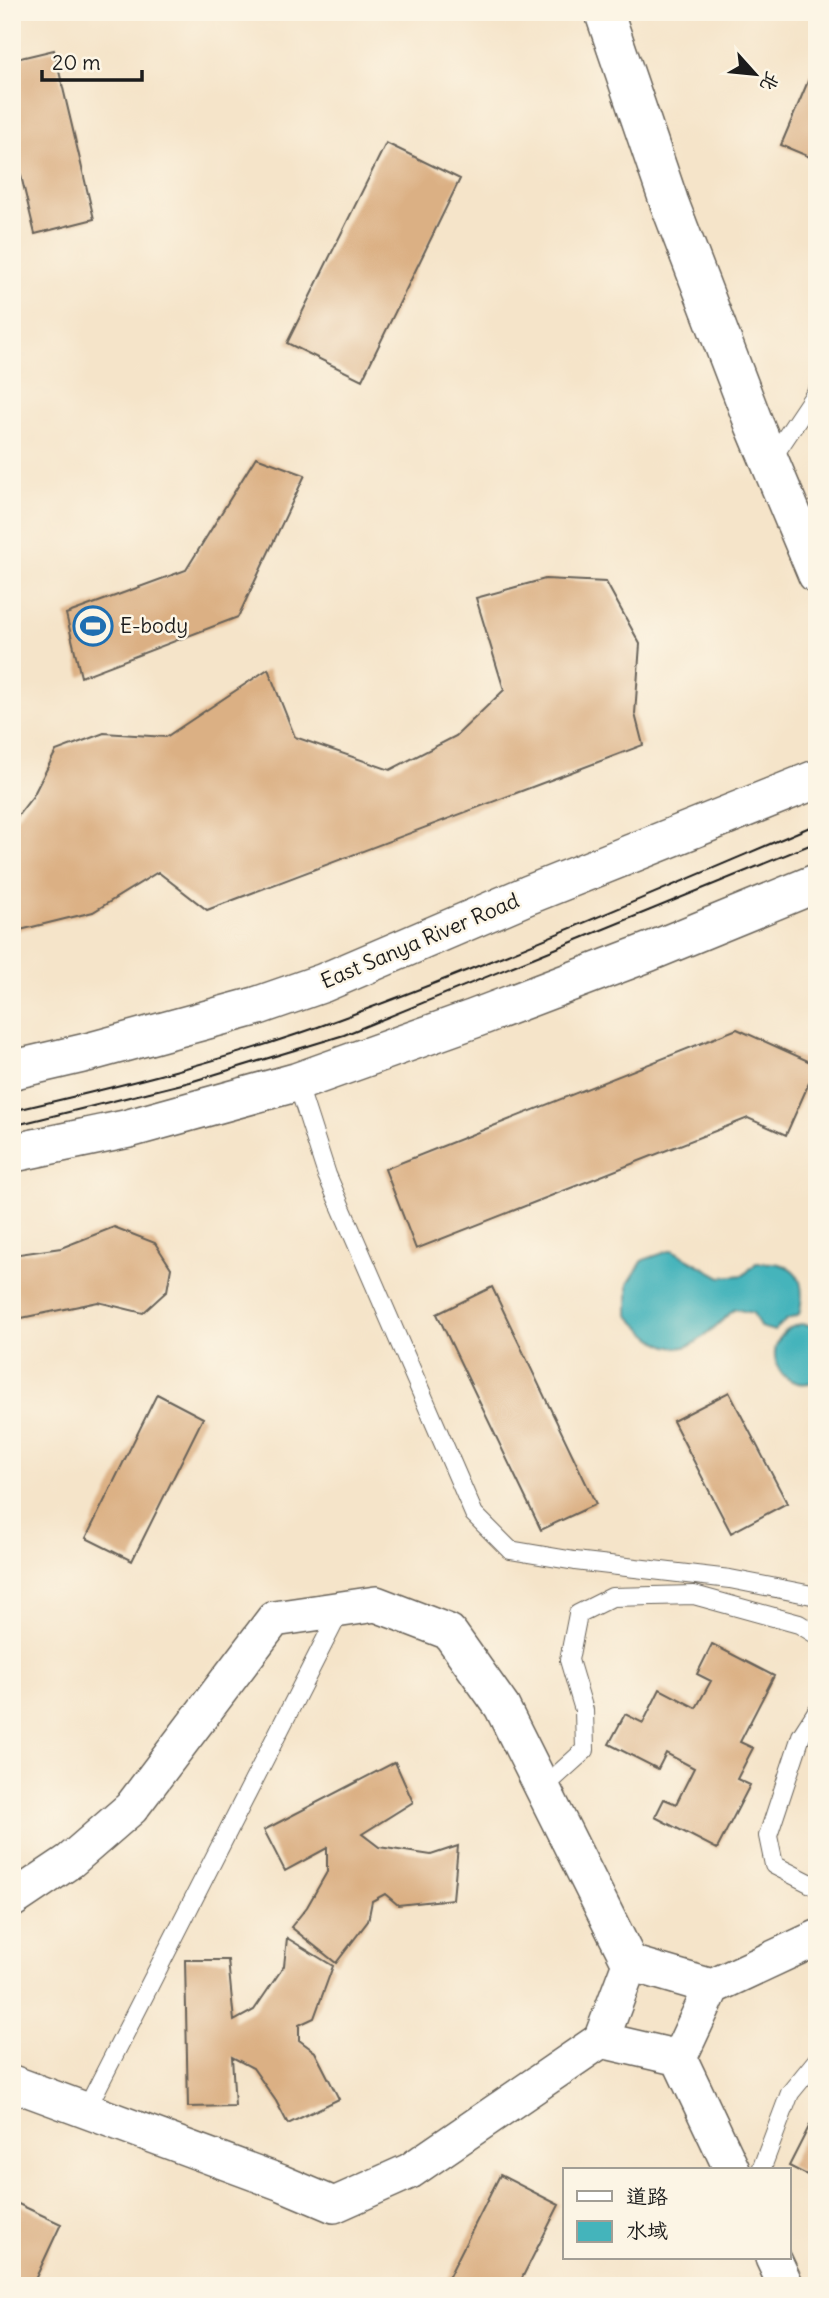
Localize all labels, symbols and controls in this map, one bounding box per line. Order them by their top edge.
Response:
scale bar [42,38,142,82]
north arrow [720,38,790,108]
text: 20 m [52,49,101,76]
text: 北 [755,68,785,96]
sports icon: E-body [72,605,114,647]
place label: E-body [120,612,188,639]
street label: East Sanya River Road [317,887,523,995]
legend [563,2168,790,2260]
text: 道路 [626,2183,668,2210]
text: 水域 [626,2217,668,2244]

